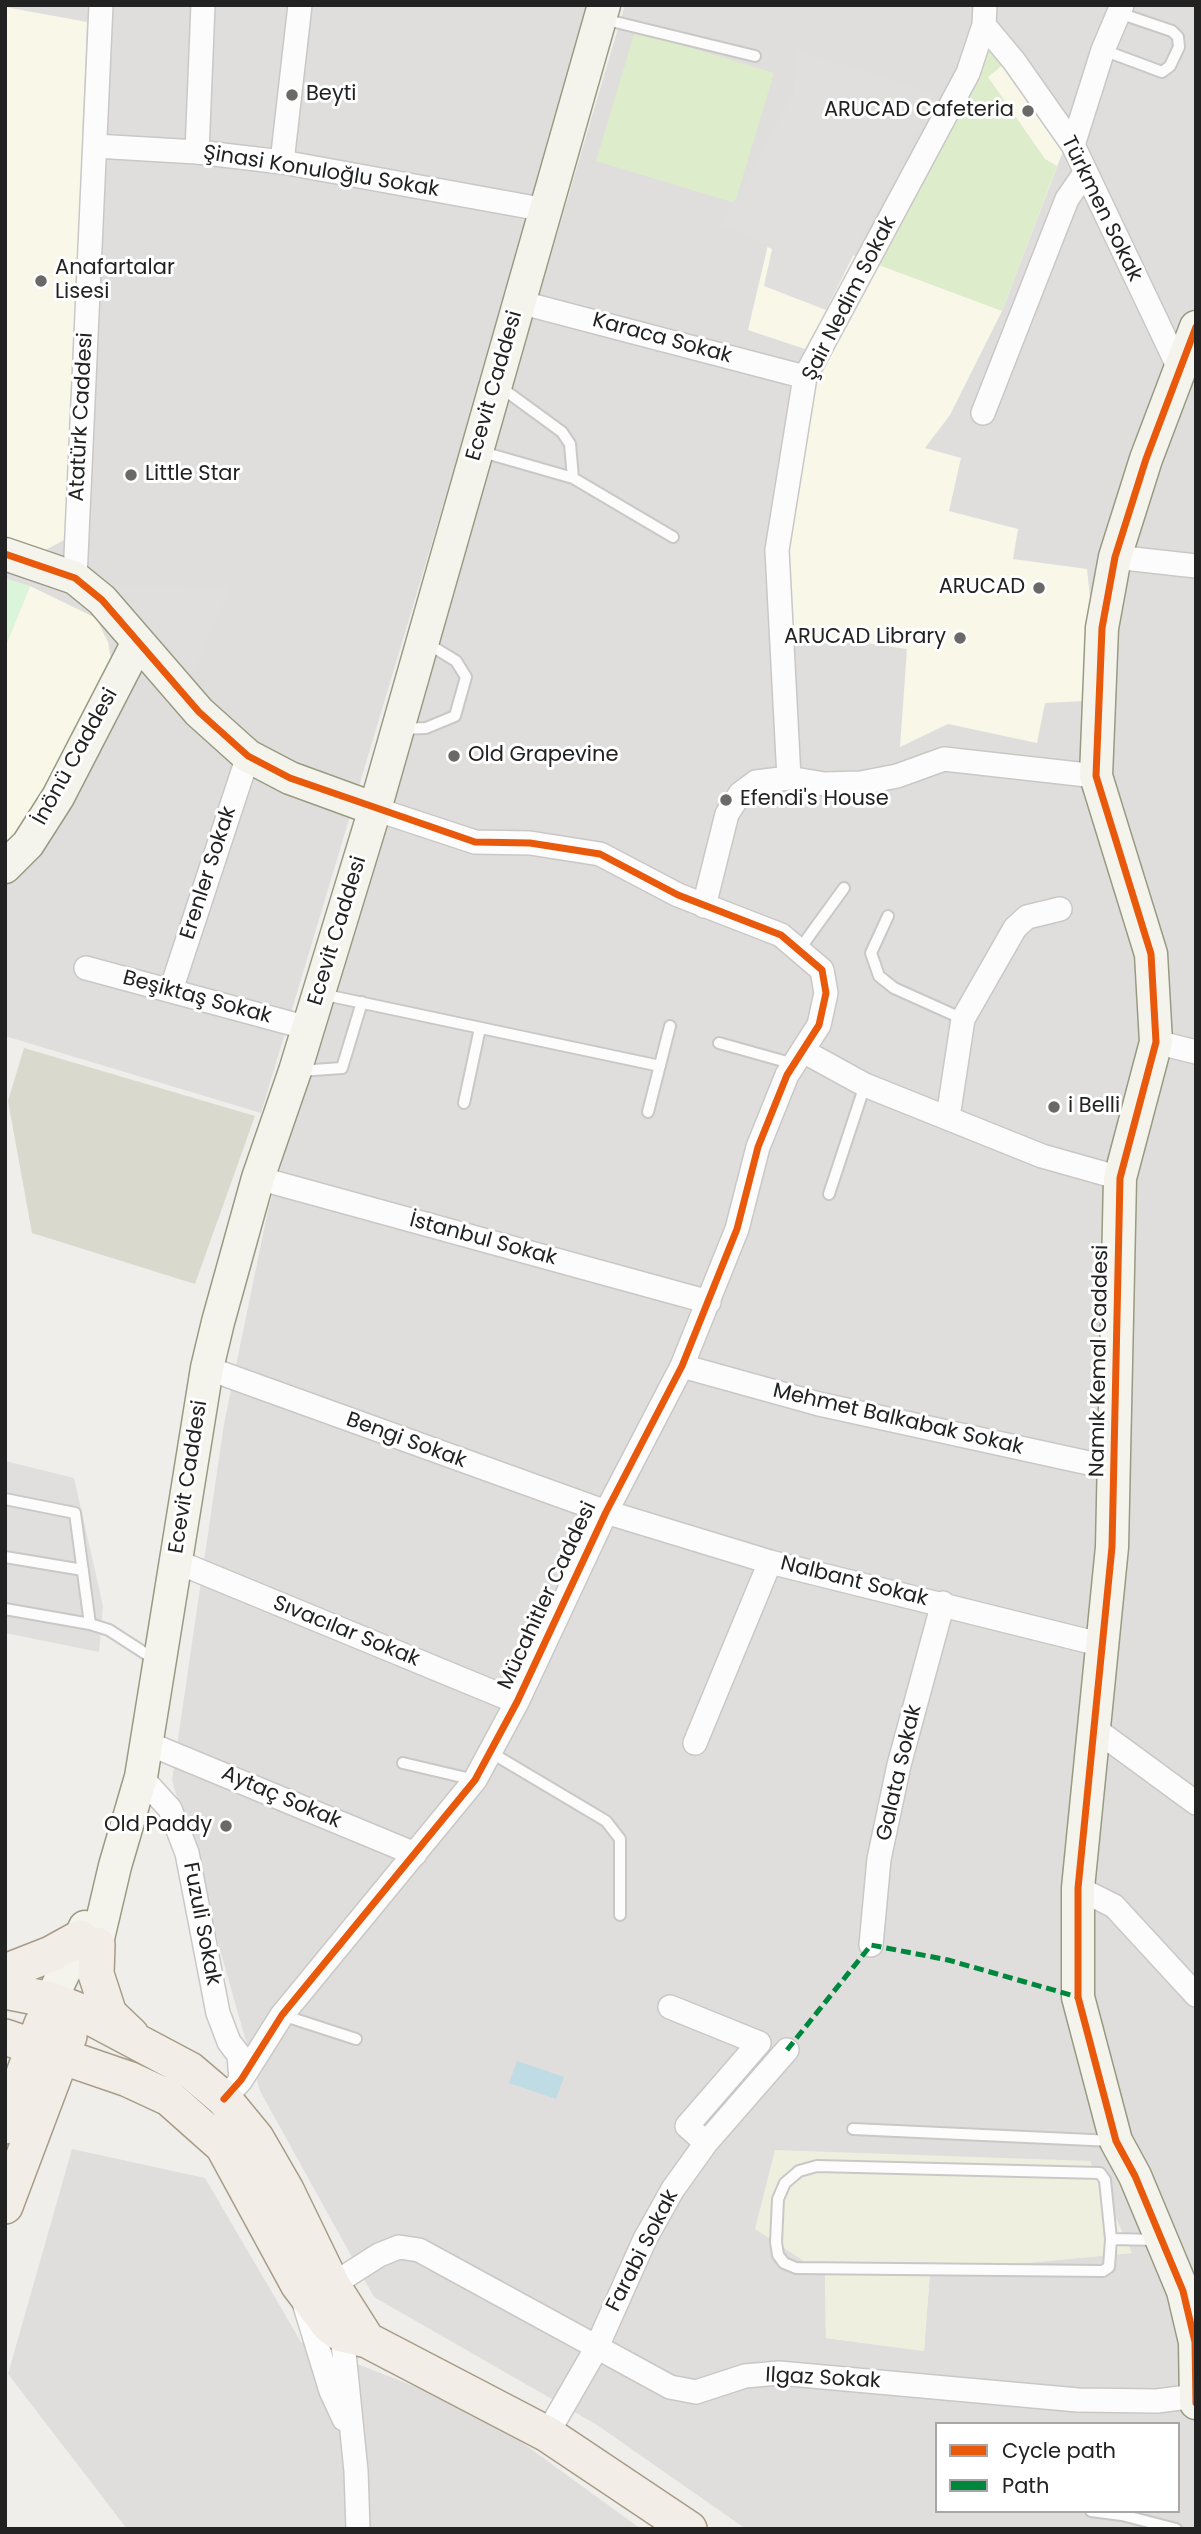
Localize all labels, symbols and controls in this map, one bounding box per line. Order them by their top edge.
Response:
place label: Beyti [306,82,357,108]
marker: Beyti [284,87,300,103]
place label: ARUCAD Cafeteria [824,98,1014,124]
marker: ARUCAD Cafeteria [1020,103,1036,119]
street label: Türkmen Sokak [1055,132,1147,286]
street label: Şinasi Konuloğlu Sokak [201,141,441,203]
street label: Şair Nedim Sokak [798,213,902,385]
place label: Anafartalar Lisesi [55,256,175,306]
marker: Anafartalar Lisesi [33,273,49,289]
street label: Ecevit Caddesi [462,308,528,464]
street label: Karaca Sokak [590,308,734,370]
street label: Atatürk Caddesi [65,332,99,502]
place label: Little Star [145,462,240,488]
marker: Little Star [123,467,139,483]
place label: ARUCAD [939,575,1025,601]
marker: ARUCAD [1031,580,1047,596]
place label: ARUCAD Library [784,625,946,651]
marker: ARUCAD Library [952,630,968,646]
street label: İnönü Caddesi [28,684,124,830]
place label: Old Grapevine [468,743,618,769]
marker: Old Grapevine [446,748,462,764]
place label: Efendi's House [740,787,889,813]
marker: Efendi's House [718,792,734,808]
street label: Erenler Sokak [176,803,242,943]
street label: Ecevit Caddesi [303,853,373,1009]
street label: Beşiktaş Sokak [120,966,274,1030]
place label: i Belli [1068,1094,1120,1120]
marker: i Belli [1046,1099,1062,1115]
street label: İstanbul Sokak [407,1208,559,1272]
street label: Namık Kemal Caddesi [1085,1245,1115,1477]
street label: Mehmet Balkabak Sokak [770,1379,1026,1461]
street label: Ecevit Caddesi [164,1399,214,1555]
street label: Bengi Sokak [343,1408,469,1474]
street label: Mücahitler Caddesi [493,1498,603,1694]
street label: Nalbant Sokak [778,1552,930,1612]
street label: Sıvacılar Sokak [269,1591,423,1673]
street label: Galata Sokak [872,1702,928,1844]
street label: Aytaç Sokak [217,1761,345,1835]
place label: Old Paddy [104,1813,212,1839]
marker: Old Paddy [218,1818,234,1834]
street label: Fuzuli Sokak [177,1860,225,1988]
street label: Farabi Sokak [601,2186,685,2316]
street label: Ilgaz Sokak [765,2363,881,2395]
legend [935,2422,1180,2513]
text: Cycle path [1002,2436,1116,2465]
text: Path [1002,2471,1049,2500]

